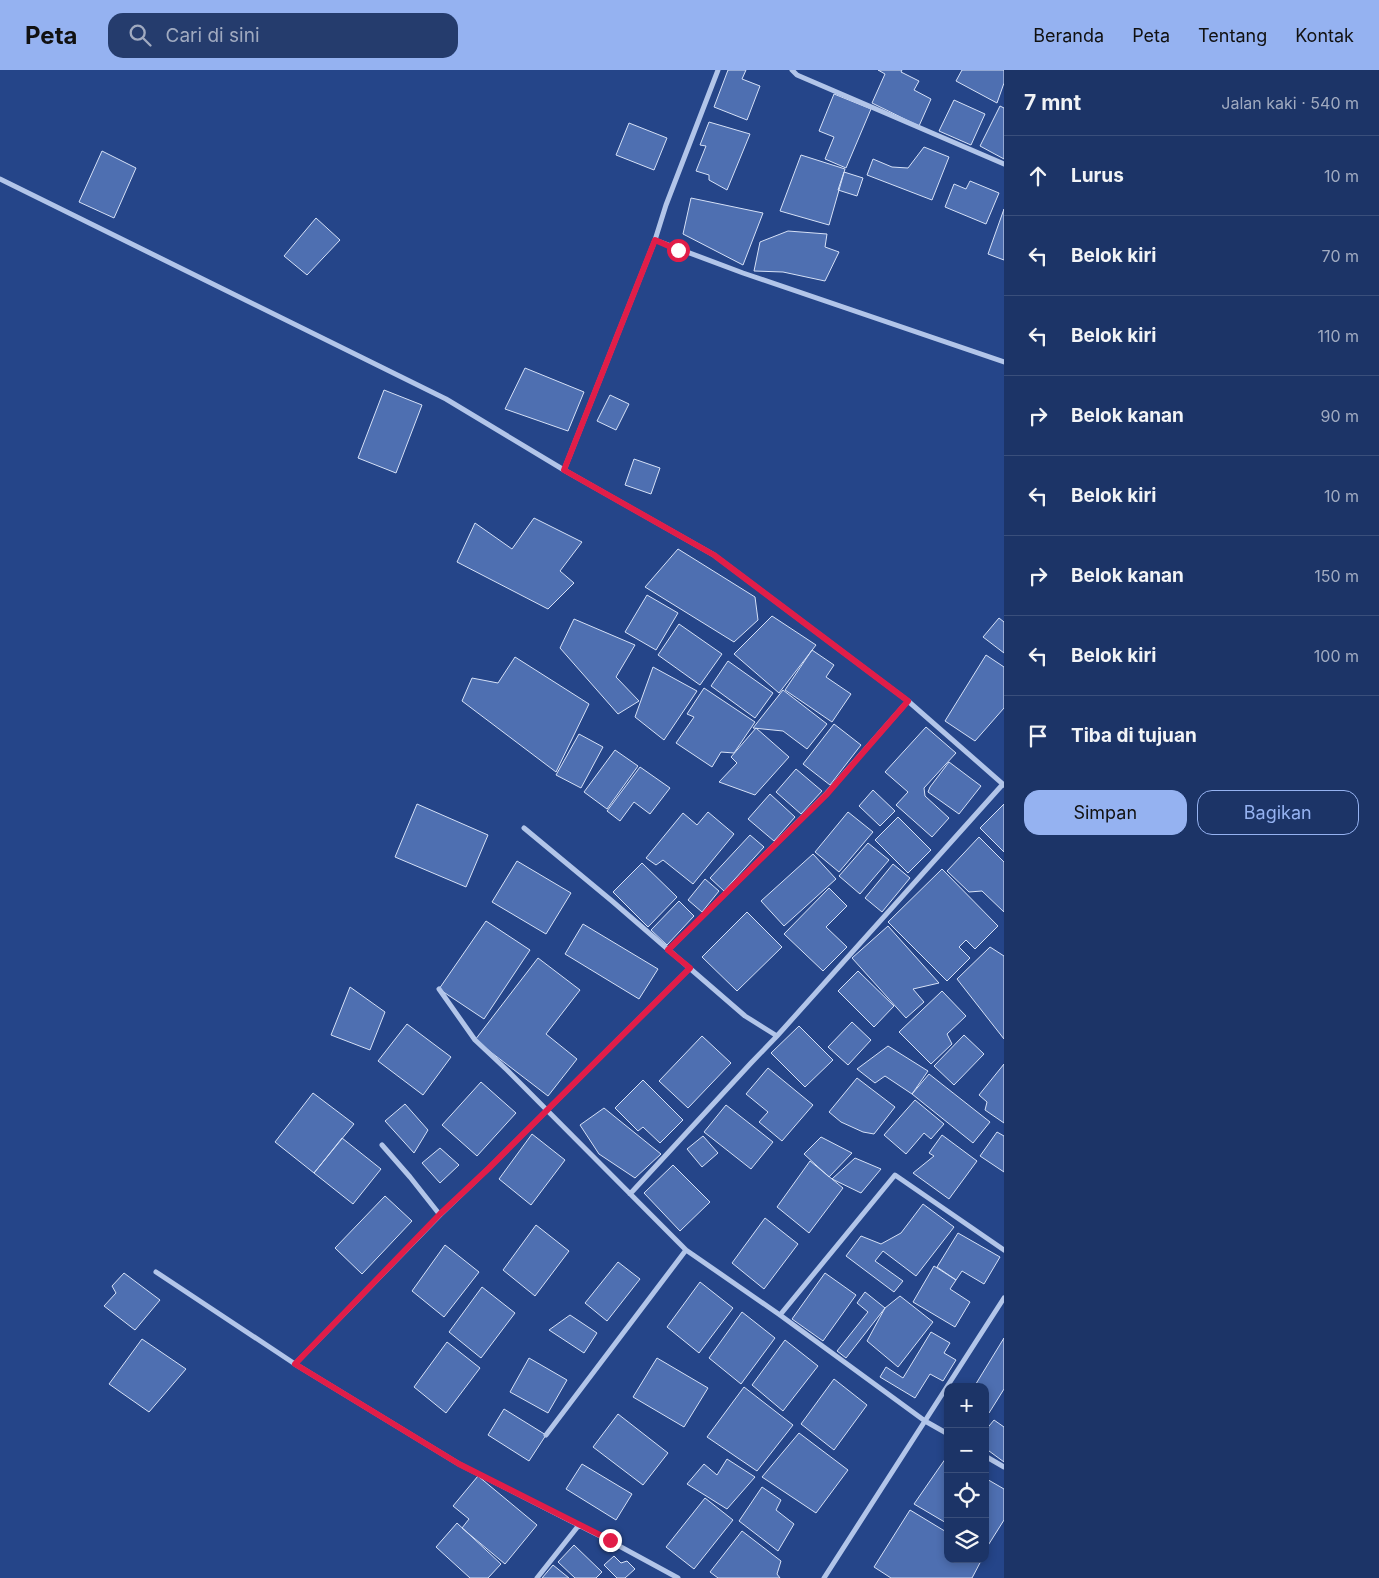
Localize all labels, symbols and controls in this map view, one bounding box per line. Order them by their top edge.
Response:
search box [108,13,458,58]
text: Peta [25,21,78,50]
icon: search [126,21,154,49]
text: Cari di sini [166,24,259,47]
text: Beranda [1033,25,1104,46]
text: Peta [1132,25,1170,46]
text: Tentang [1198,25,1267,46]
text: Kontak [1295,25,1354,46]
text: 7 mnt [1024,90,1081,115]
text: Jalan kaki · 540 m [1221,93,1359,113]
icon: ahead [1024,162,1052,190]
text: Lurus [1071,164,1124,187]
text: 10 m [1324,166,1359,186]
route start [667,239,690,262]
icon: left [1024,242,1052,270]
text: Belok kiri [1071,244,1156,267]
text: 70 m [1322,246,1359,266]
icon: left [1024,322,1052,350]
text: Belok kiri [1071,324,1156,347]
text: 110 m [1317,326,1359,346]
icon: right [1024,402,1052,430]
text: Belok kanan [1071,404,1184,427]
text: 90 m [1320,406,1359,426]
icon: left [1024,482,1052,510]
text: Belok kiri [1071,484,1156,507]
text: 10 m [1324,486,1359,506]
icon: right [1024,562,1052,590]
text: Belok kanan [1071,564,1184,587]
text: 150 m [1314,566,1359,586]
icon: left [1024,642,1052,670]
text: Belok kiri [1071,644,1156,667]
text: 100 m [1314,646,1359,666]
icon: arrive [1024,722,1052,750]
text: Tiba di tujuan [1071,724,1197,747]
button: Simpan [1024,790,1187,835]
button: Bagikan [1197,790,1359,835]
map controls [944,1383,989,1563]
button: + [944,1383,989,1428]
button: − [944,1428,989,1473]
button: locate [944,1473,989,1518]
button: layers [944,1518,989,1563]
route end [599,1529,622,1552]

